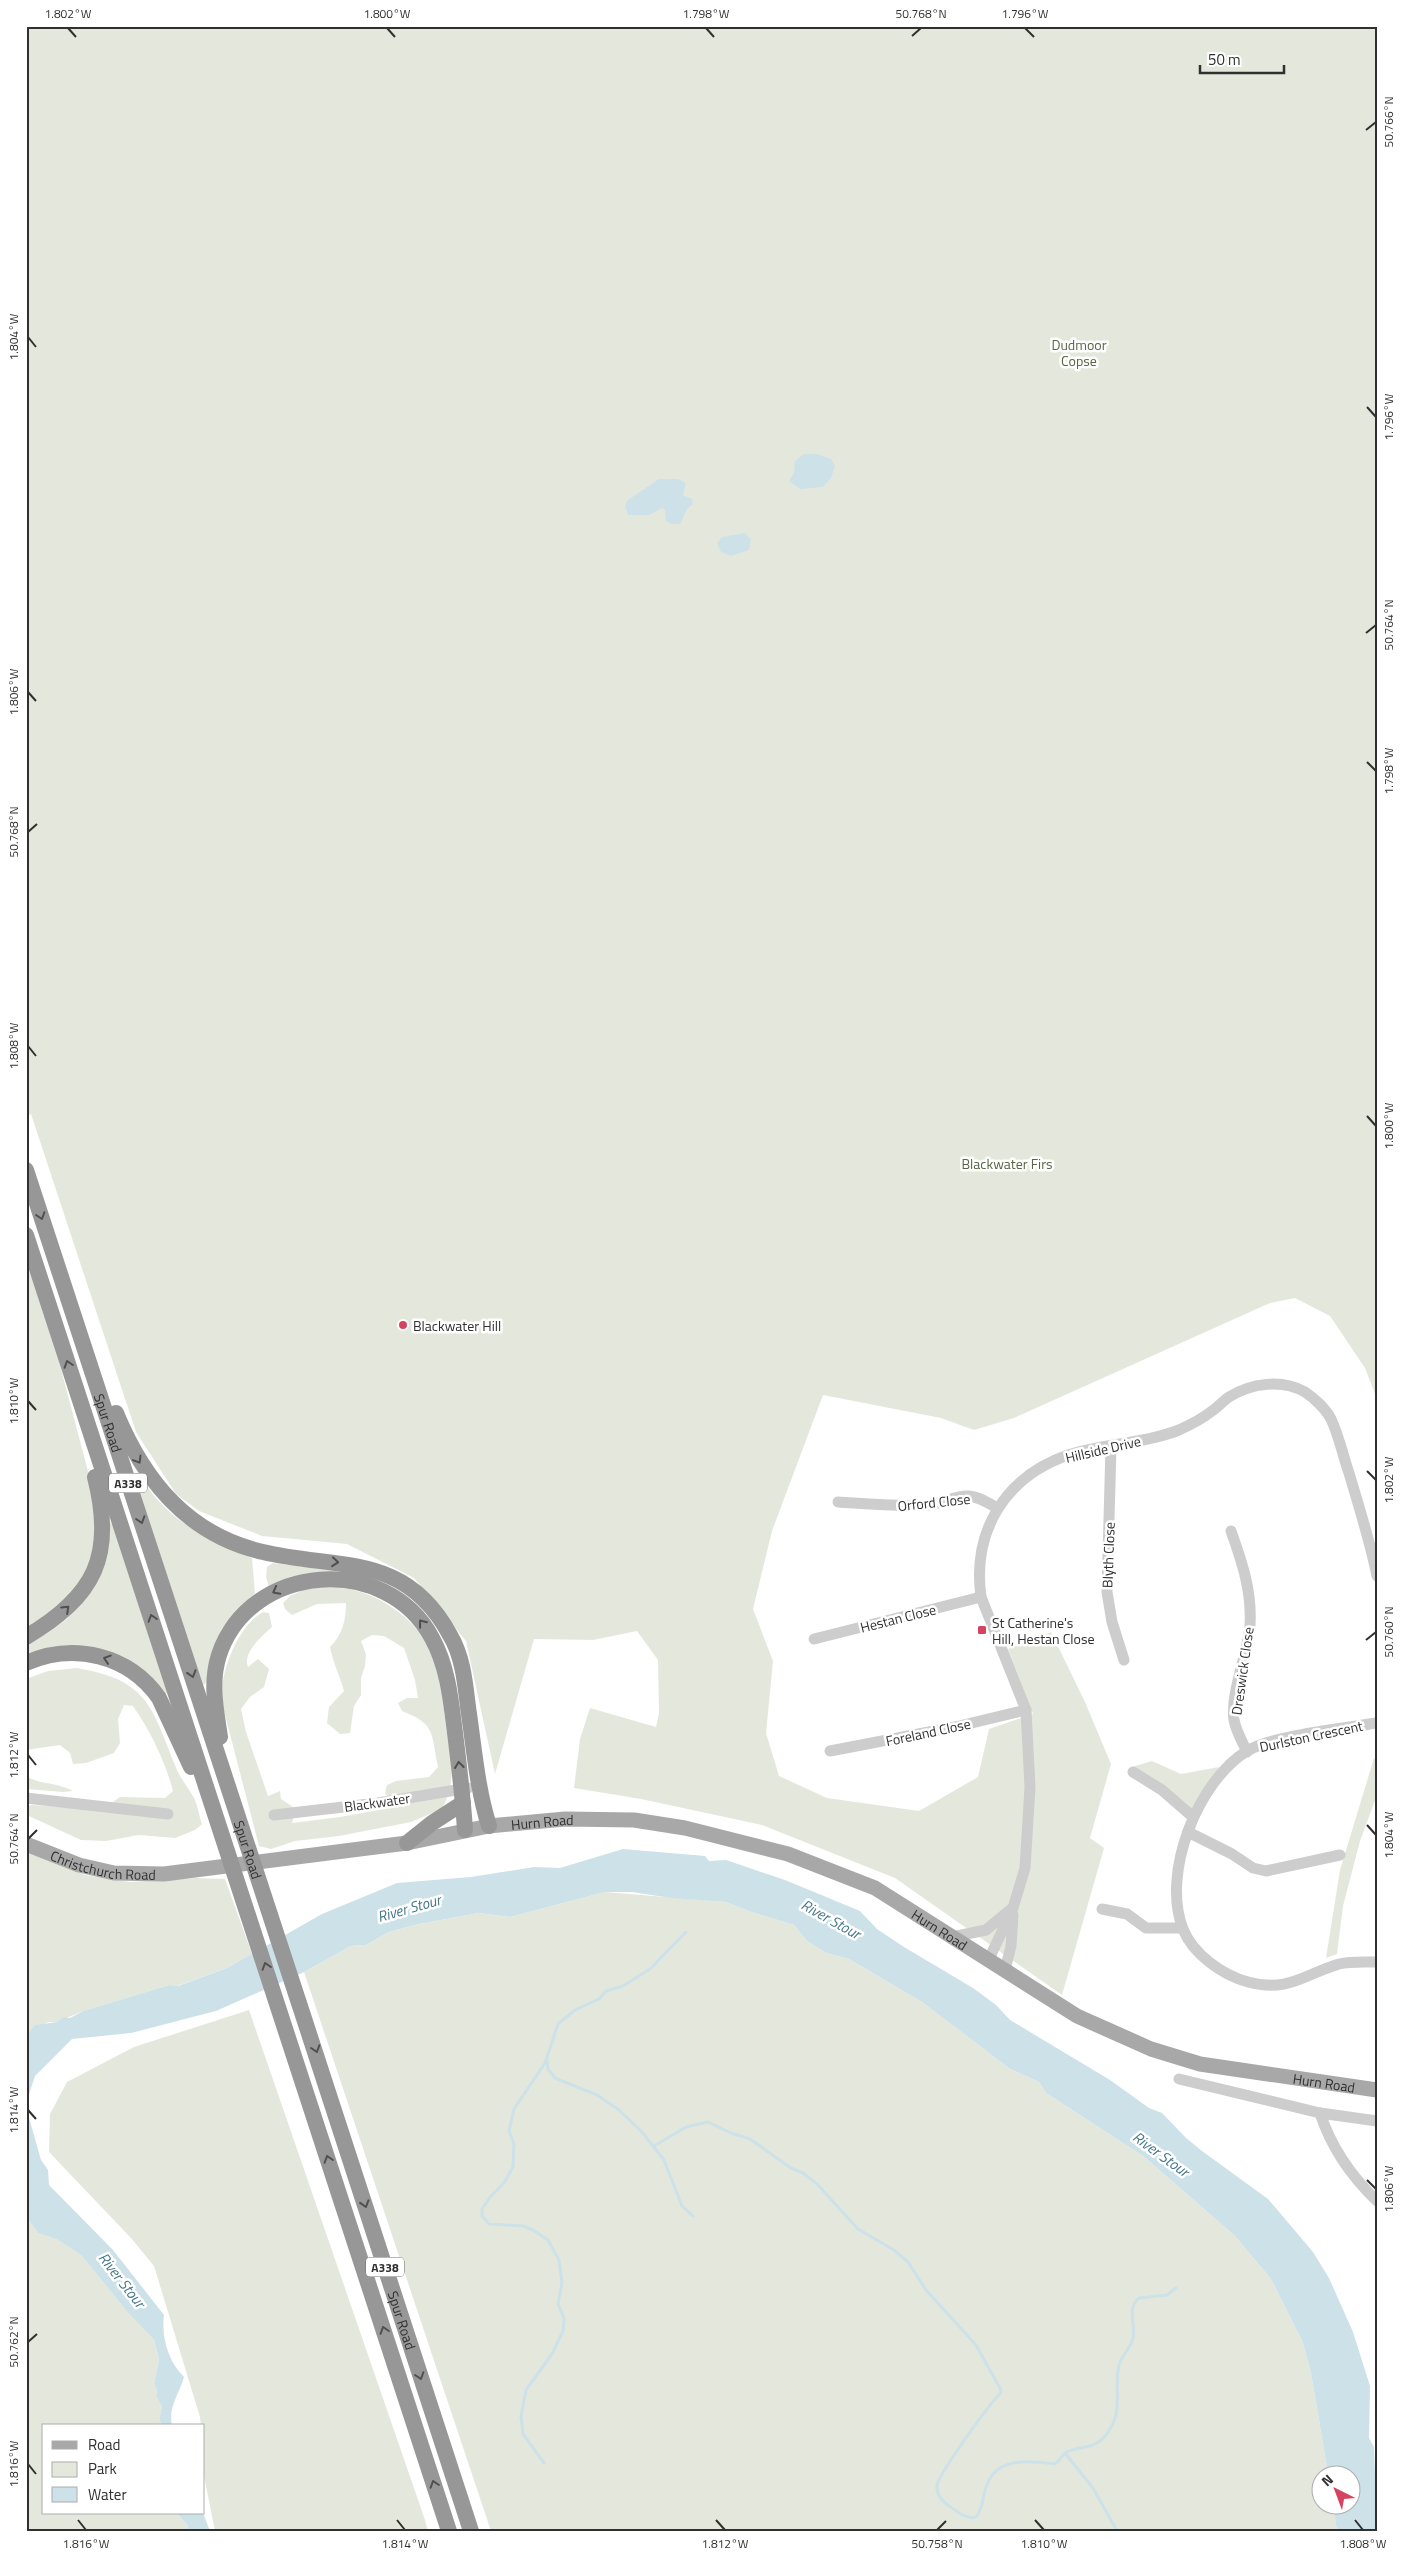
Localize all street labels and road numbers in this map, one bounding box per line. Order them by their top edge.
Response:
street label: Spur Road [89,1391,128,1455]
street label: Hillside Drive [1063,1430,1143,1468]
road number: A338 [109,1474,147,1492]
street label: Orford Close [897,1488,971,1516]
street label: Blyth Close [1096,1522,1120,1588]
street label: Hestan Close [858,1598,938,1638]
street label: Dreswick Close [1225,1626,1259,1716]
street label: Foreland Close [884,1713,972,1751]
street label: Durlston Crescent [1257,1715,1365,1757]
street label: Blackwater [343,1787,411,1817]
street label: Hurn Road [510,1808,574,1834]
street label: Spur Road [229,1817,268,1882]
street label: Christchurch Road [48,1844,156,1884]
street label: Hurn Road [908,1903,972,1955]
street label: Hurn Road [1291,2067,1357,2097]
road number: A338 [366,2258,404,2276]
street label: Spur Road [383,2288,422,2352]

